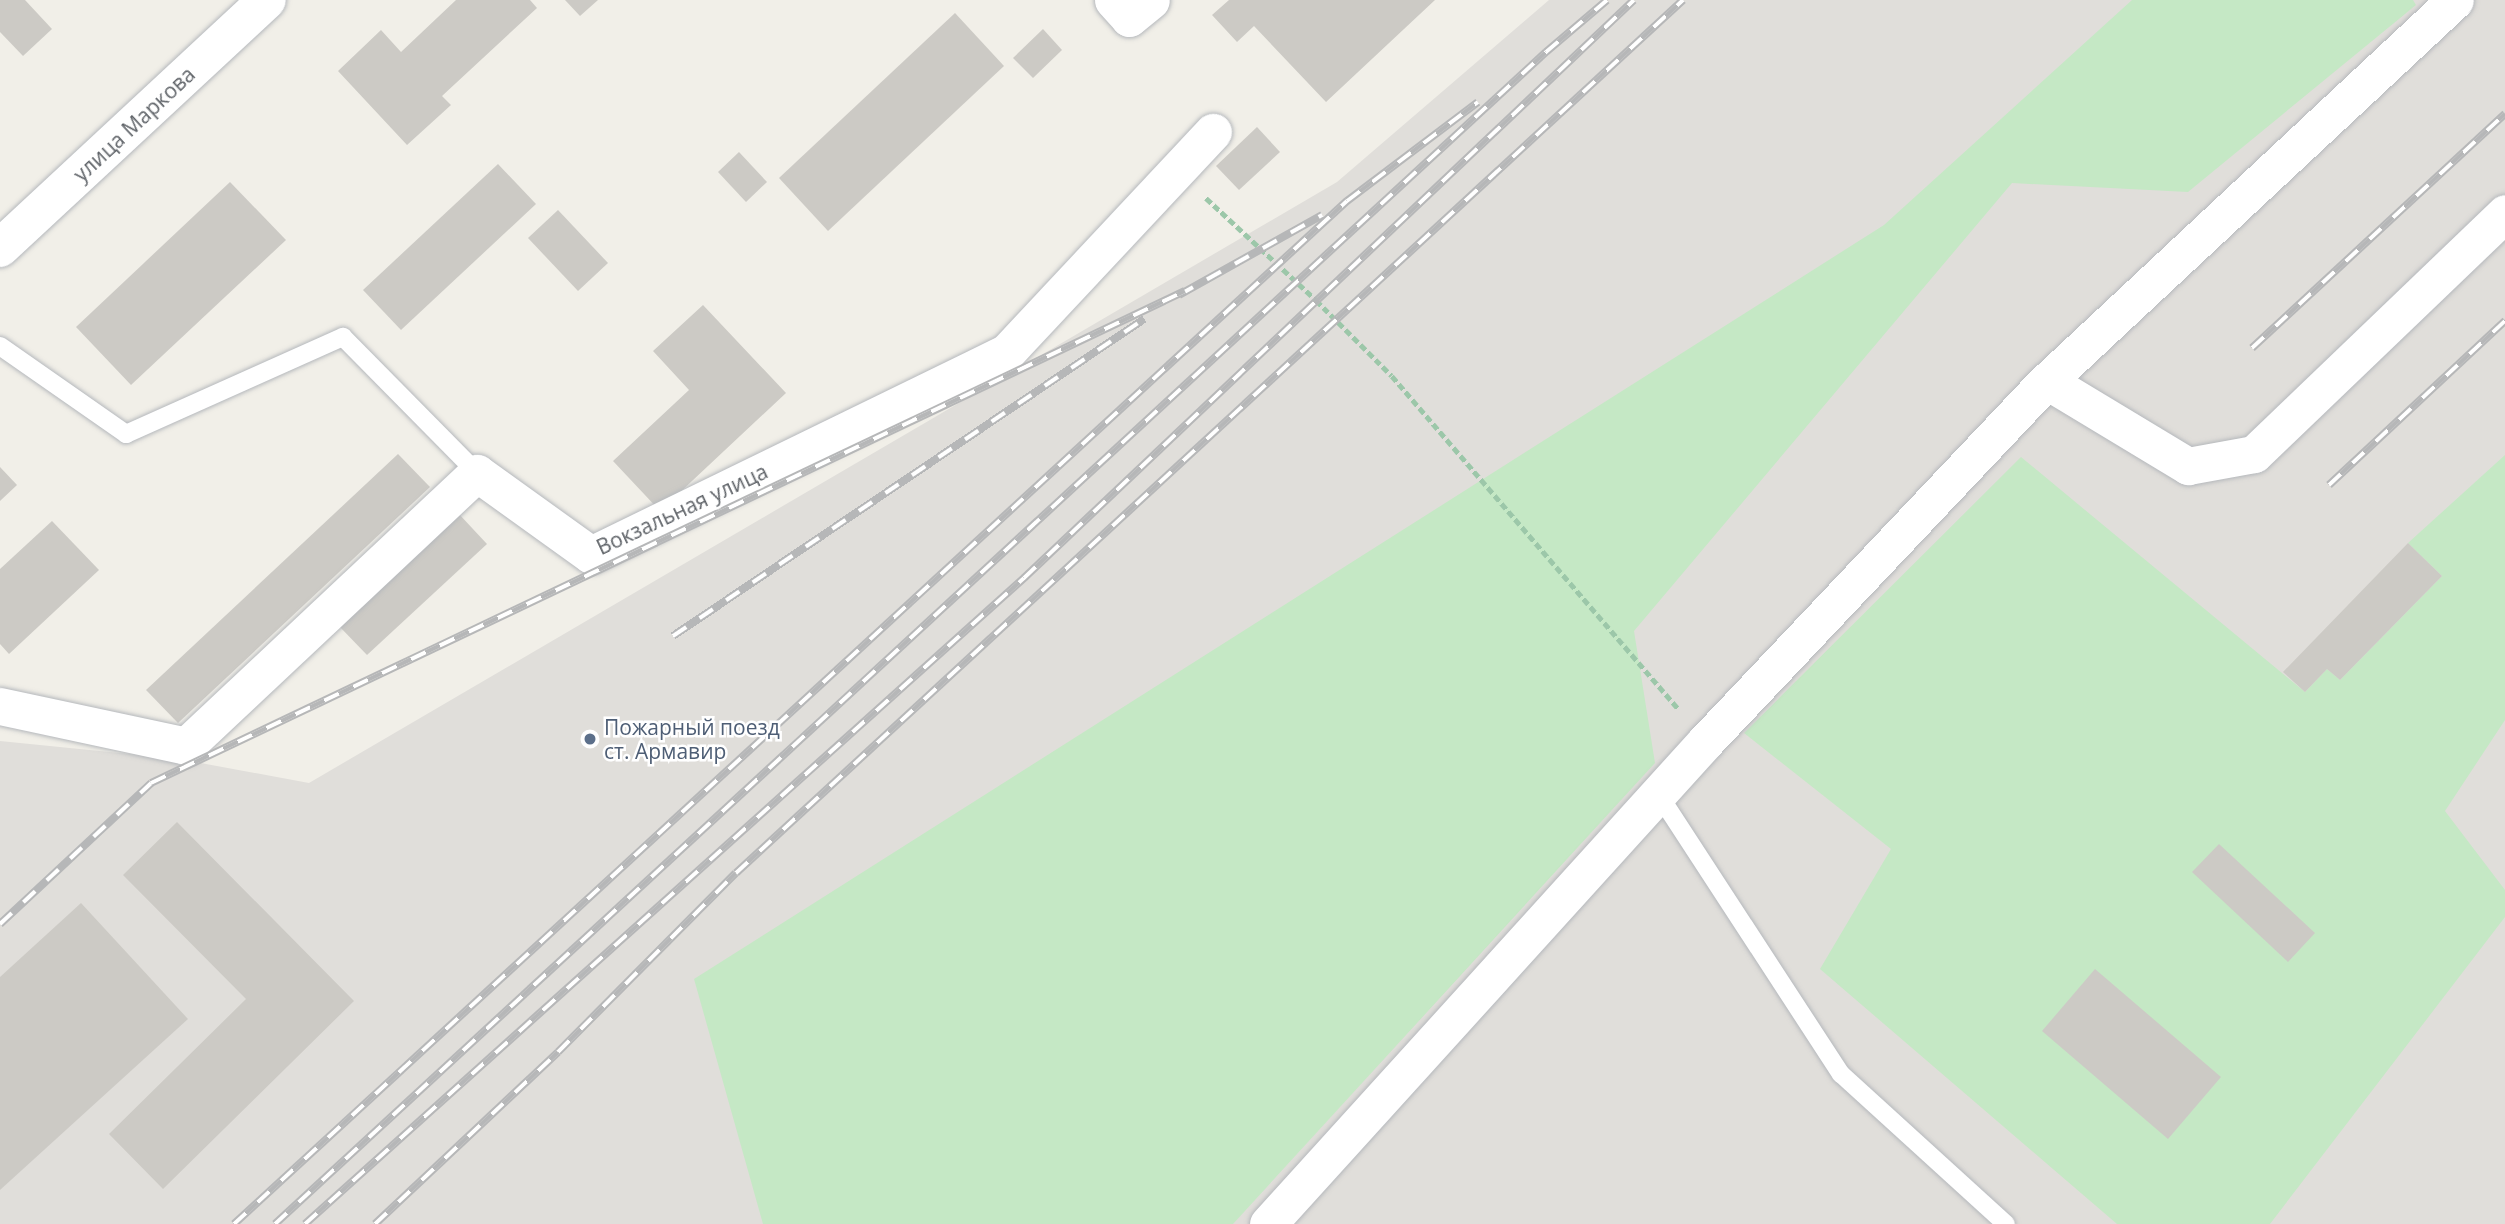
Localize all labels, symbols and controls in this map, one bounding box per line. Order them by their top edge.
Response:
street label: улица Маркова [68,61,200,187]
street label: Вокзальная улица [592,458,772,560]
place label: Пожарный поезд ст. Армавир [604,714,780,764]
marker: Пожарный поезд ст. Армавир [582,731,598,747]

